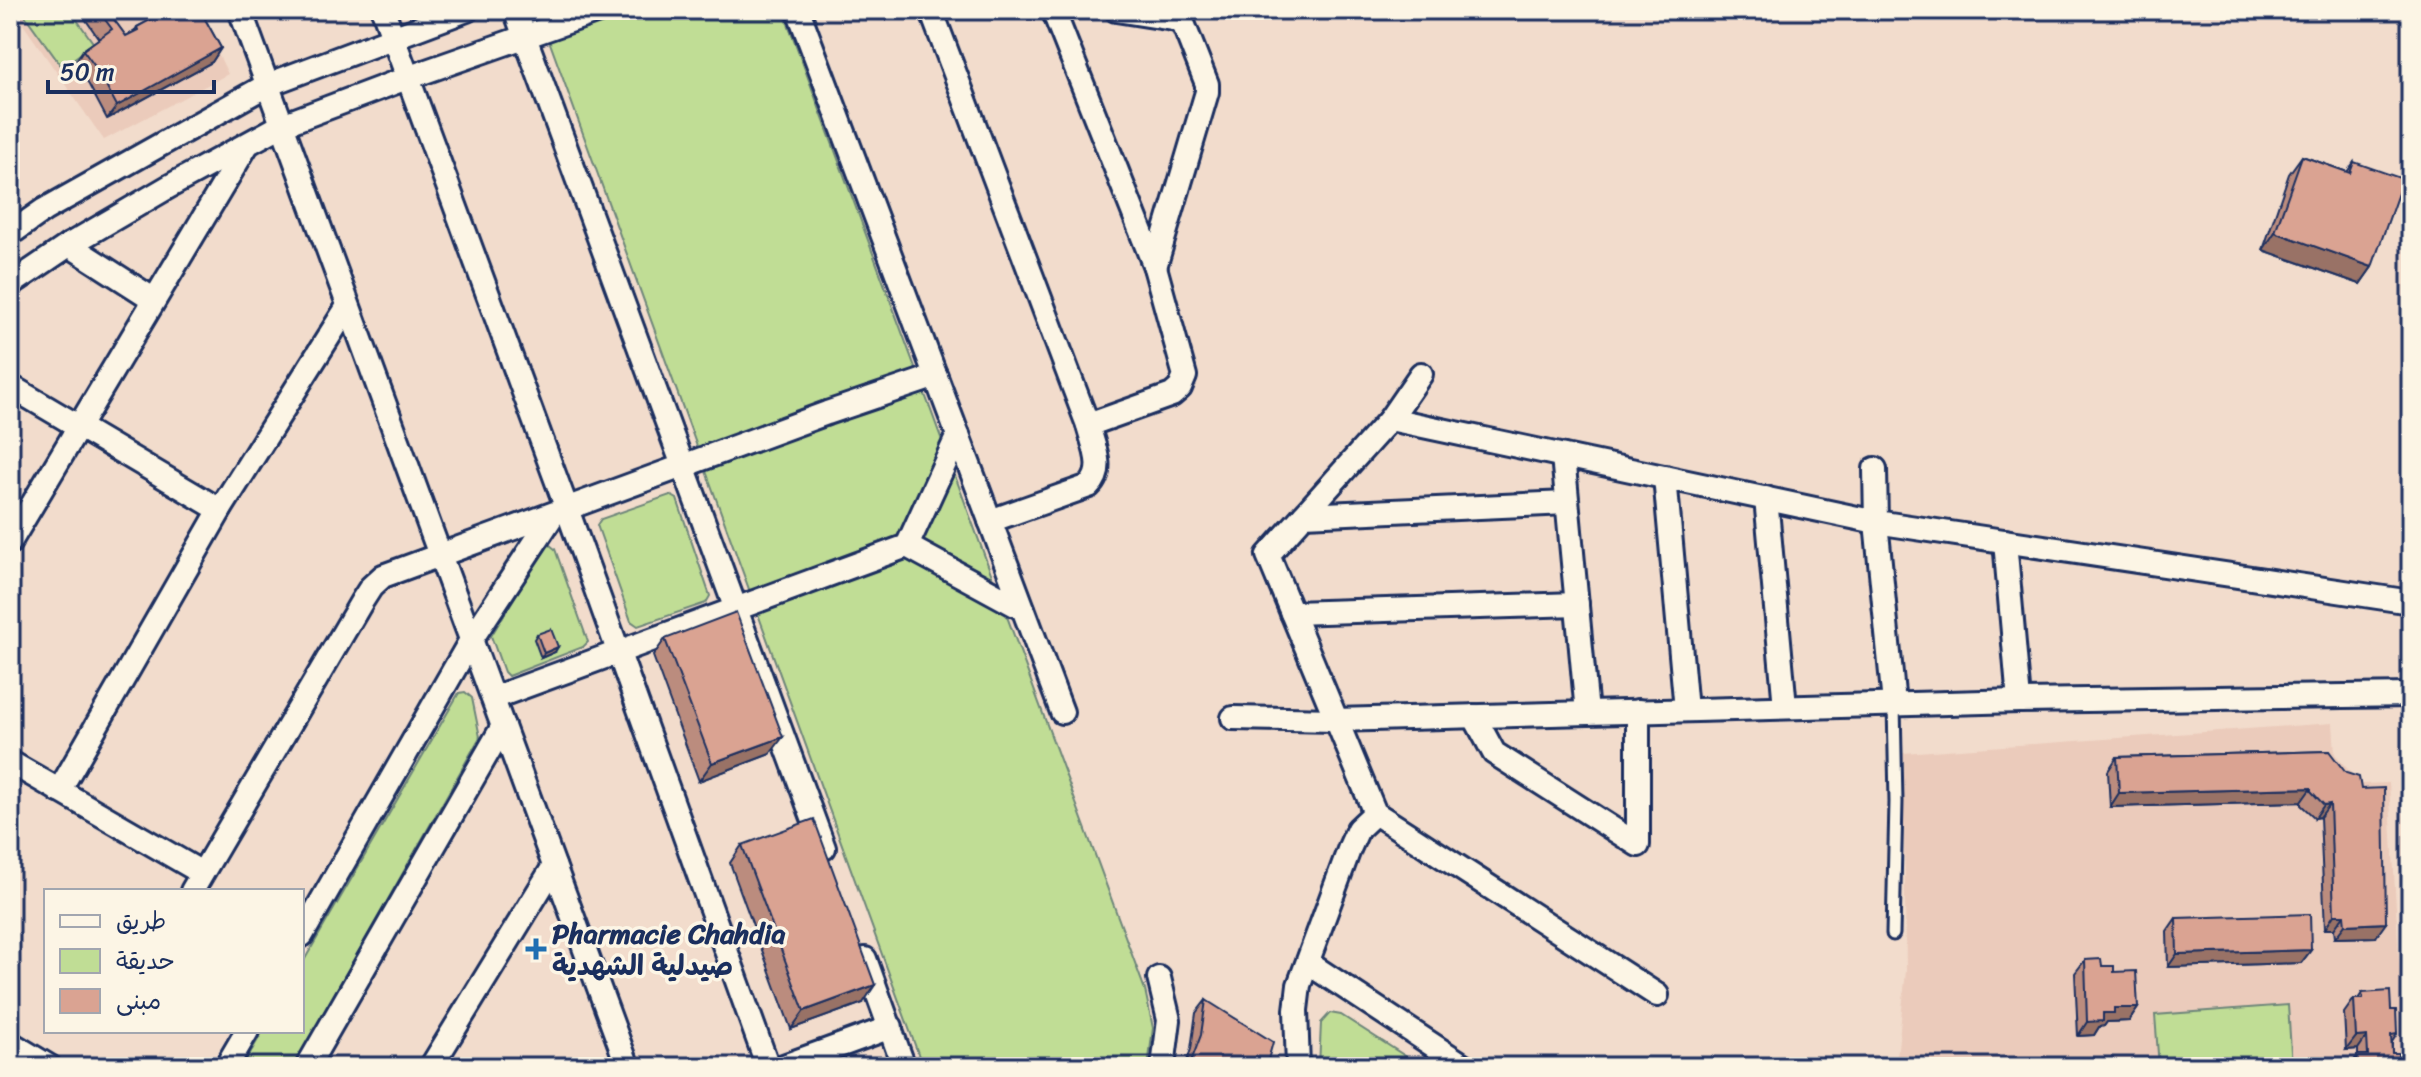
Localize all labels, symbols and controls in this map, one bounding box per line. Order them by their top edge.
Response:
scale bar [48,44,214,94]
text: 50 m [60,51,115,93]
legend [44,889,304,1033]
text: طريق [116,900,166,942]
place label: Pharmacie Chahdia صيدلية الشهدية [552,909,786,990]
text: حديقة [116,940,175,982]
marker: Pharmacie Chahdia صيدلية الشهدية [527,940,545,958]
text: مبنى [116,980,161,1022]

